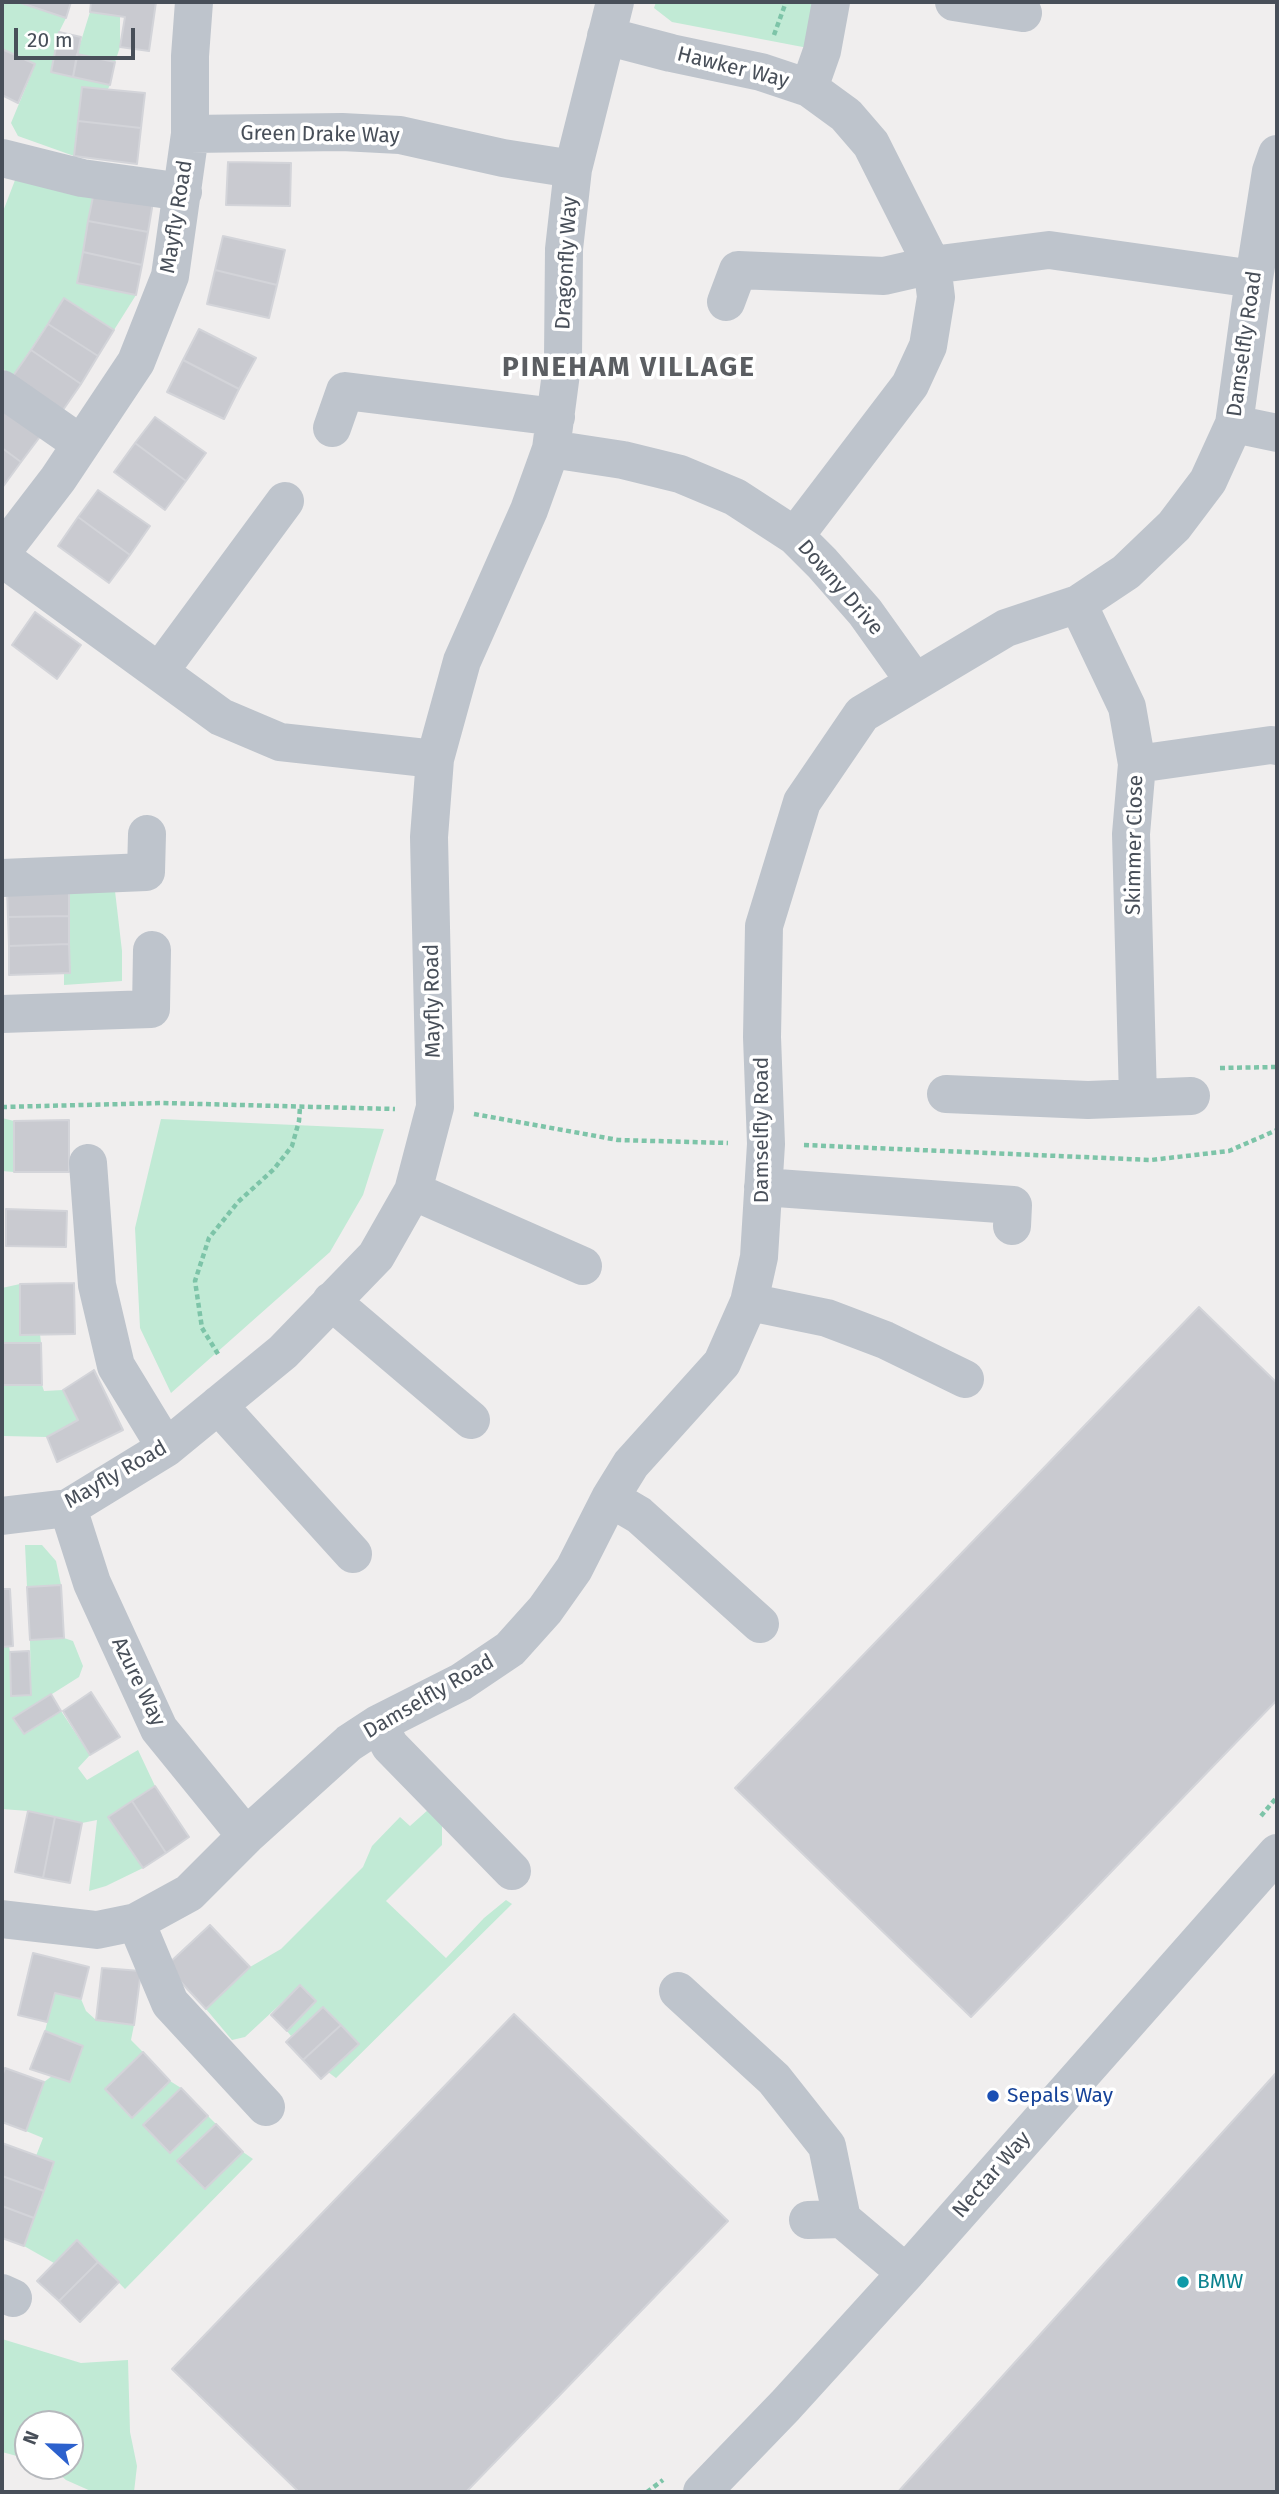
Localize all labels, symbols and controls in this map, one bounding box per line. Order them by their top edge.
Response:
scale bar [18,14,138,58]
text: 20 m [27,27,73,53]
street label: Hawker Way [674,42,792,94]
street label: Green Drake Way [240,121,400,149]
street label: Mayfly Road [156,159,198,275]
street label: Dragonfly Way [551,196,583,330]
street label: Damselfly Road [1222,270,1268,418]
district label: PINEHAM VILLAGE [504,351,754,385]
street label: Downy Drive [792,535,888,641]
street label: Skimmer Close [1121,775,1149,915]
street label: Mayfly Road [419,944,447,1058]
street label: Damselfly Road [749,1057,775,1203]
street label: Mayfly Road [60,1436,172,1514]
street label: Azure Way [106,1633,170,1731]
street label: Damselfly Road [359,1649,499,1745]
place label: Sepals Way [1007,2083,1113,2109]
marker: Sepals Way [985,2088,1001,2104]
street label: Nectar Way [948,2127,1036,2223]
place label: BMW [1197,2269,1243,2295]
marker: BMW [1175,2274,1191,2290]
north arrow [14,2410,84,2480]
text: N [18,2428,44,2448]

